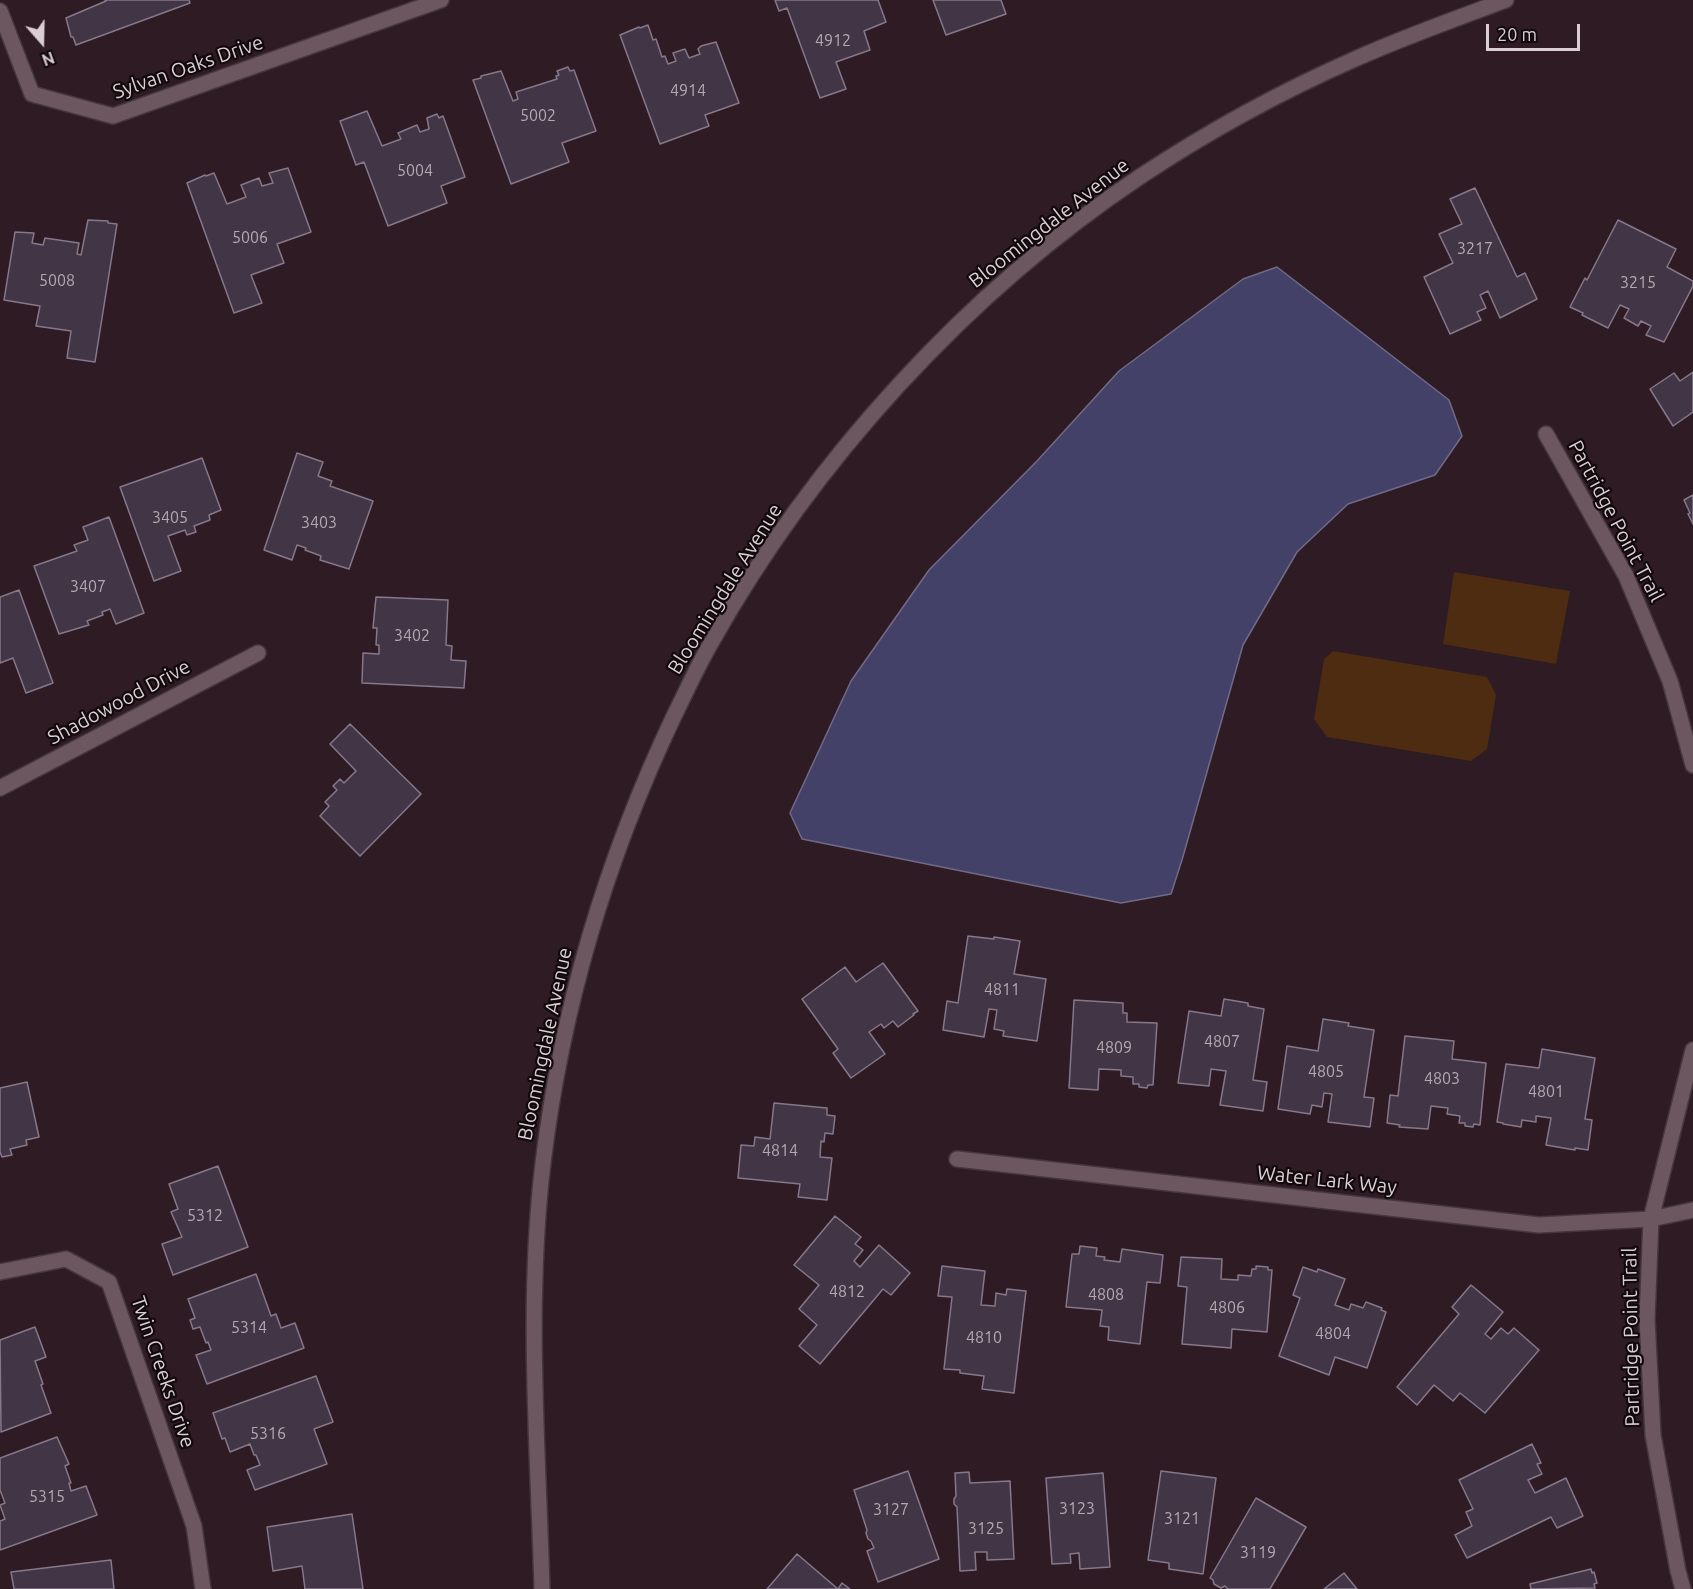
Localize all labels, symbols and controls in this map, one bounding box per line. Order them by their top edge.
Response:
north arrow [12,12,72,72]
scale bar [1489,12,1584,50]
text: 20 m [1497,24,1537,44]
street label: Sylvan Oaks Drive [110,30,266,104]
house number: 4912 [815,31,851,51]
text: N [39,48,57,69]
house number: 4914 [670,81,706,101]
house number: 5002 [520,106,556,126]
street label: Bloomingdale Avenue [964,153,1134,293]
house number: 5004 [397,161,433,181]
house number: 5006 [232,228,268,248]
house number: 3217 [1457,239,1493,259]
house number: 5008 [39,271,75,291]
house number: 3215 [1620,273,1656,293]
street label: Partridge Point Trail [1563,436,1669,606]
street label: Bloomingdale Avenue [663,499,787,679]
house number: 3405 [152,508,188,528]
house number: 3403 [301,513,337,533]
house number: 3407 [70,577,106,597]
house number: 3402 [394,626,430,646]
street label: Shadowood Drive [44,654,194,750]
street label: Bloomingdale Avenue [513,945,577,1143]
house number: 4811 [984,980,1020,1000]
house number: 4807 [1204,1032,1240,1052]
house number: 4809 [1096,1038,1132,1058]
house number: 4805 [1308,1062,1344,1082]
house number: 4803 [1424,1069,1460,1089]
house number: 4801 [1528,1082,1564,1102]
house number: 4814 [762,1141,798,1161]
street label: Water Lark Way [1256,1161,1398,1199]
house number: 5312 [187,1206,223,1226]
street label: Partridge Point Trail [1617,1247,1645,1427]
house number: 4812 [829,1282,865,1302]
house number: 4808 [1088,1285,1124,1305]
street label: Twin Creeks Drive [126,1293,200,1451]
house number: 4806 [1209,1298,1245,1318]
house number: 5314 [231,1318,267,1338]
house number: 4804 [1315,1324,1351,1344]
house number: 4810 [966,1328,1002,1348]
house number: 5316 [250,1424,286,1444]
house number: 5315 [29,1487,65,1507]
house number: 3123 [1059,1499,1095,1519]
house number: 3127 [873,1500,909,1520]
house number: 3121 [1164,1509,1200,1529]
house number: 3125 [968,1519,1004,1539]
house number: 3119 [1240,1543,1276,1563]

